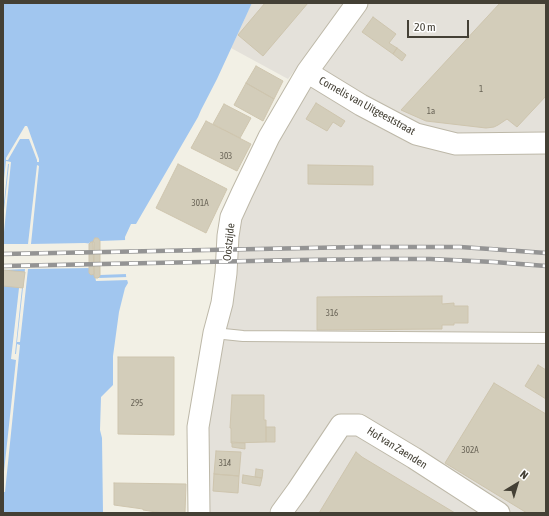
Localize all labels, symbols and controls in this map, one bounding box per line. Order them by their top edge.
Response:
scale bar [409,12,471,38]
text: 20 m [414,20,436,34]
street label: Cornelis van Uitgeeststraat [317,74,417,138]
house number: 1 [479,84,483,94]
house number: 1a [427,106,435,116]
house number: 303 [220,151,232,161]
house number: 301A [191,198,209,208]
street label: Oostzijde [220,222,238,262]
house number: 316 [326,308,338,318]
house number: 295 [131,398,143,408]
street label: Hof van Zaenden [364,424,430,472]
house number: 302A [461,445,479,455]
house number: 314 [219,458,231,468]
north arrow [497,464,537,504]
text: N [518,468,531,481]

